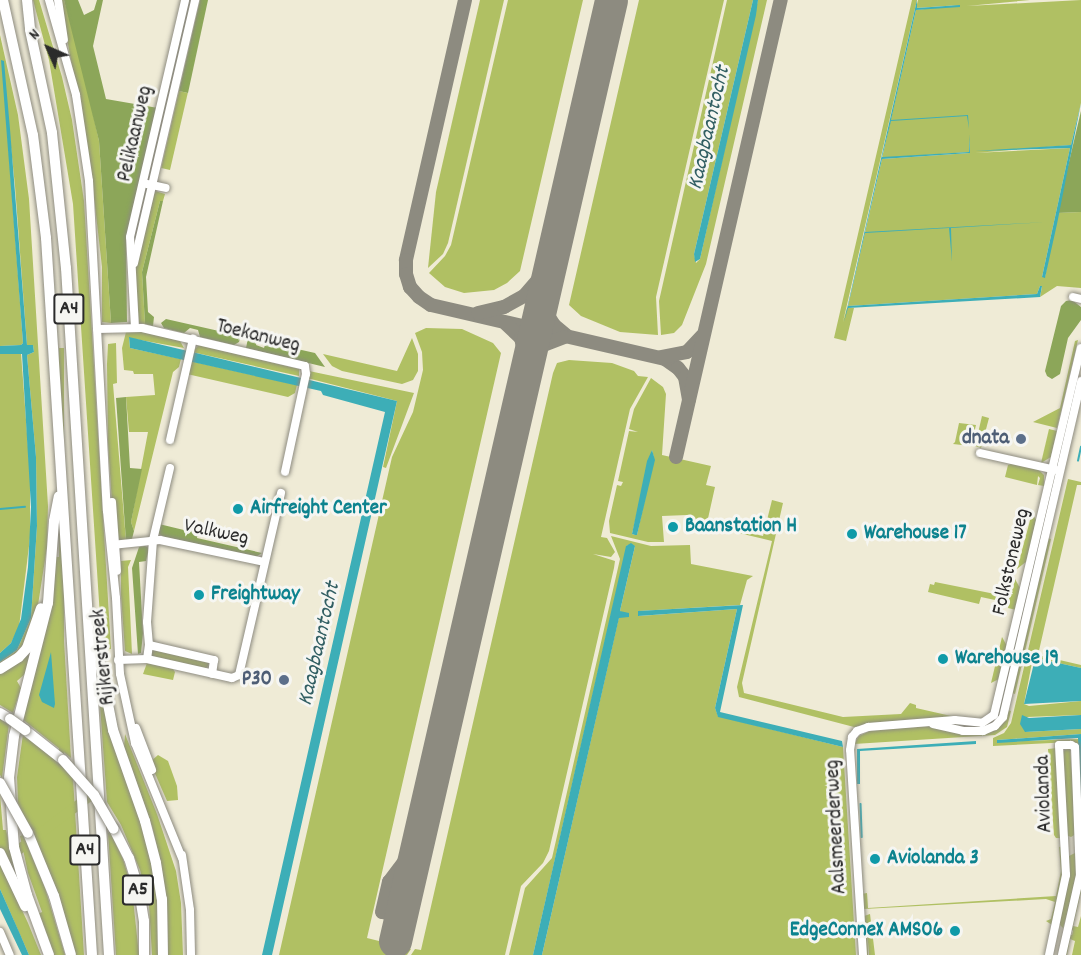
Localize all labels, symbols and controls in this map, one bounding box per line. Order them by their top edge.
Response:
north arrow [18,18,78,78]
text: N [24,24,46,46]
water label: Kaagbaantocht [683,64,737,192]
street label: Pelikaanweg [113,84,159,184]
road number: A4 [52,292,86,326]
street label: Toekanweg [214,314,302,360]
place label: dnata [962,426,1009,452]
marker: dnata [1014,432,1028,446]
place label: Airfreight Center [250,496,387,522]
marker: Airfreight Center [231,502,245,516]
street label: Folkstoneweg [987,506,1037,618]
street label: Valkweg [181,514,251,552]
place label: Baanstation H [685,514,797,540]
marker: Baanstation H [666,520,680,534]
place label: Warehouse 17 [864,521,966,547]
marker: Warehouse 17 [845,527,859,541]
water label: Kaagbaantocht [293,580,347,708]
place label: Freightway [211,582,300,608]
marker: Freightway [192,588,206,602]
street label: Rijkerstreek [86,608,122,706]
place label: Warehouse 19 [955,646,1059,672]
marker: Warehouse 19 [936,652,950,666]
place label: P30 [242,667,272,693]
marker: P30 [277,673,291,687]
street label: Aviolanda [1031,755,1059,833]
street label: Aalsmeerderweg [821,759,853,895]
road number: A4 [68,833,101,867]
place label: Aviolanda 3 [887,846,979,872]
marker: Aviolanda 3 [868,852,882,866]
road number: A5 [122,873,154,907]
place label: EdgeConneX AMS06 [790,918,943,944]
marker: EdgeConneX AMS06 [948,924,962,938]

